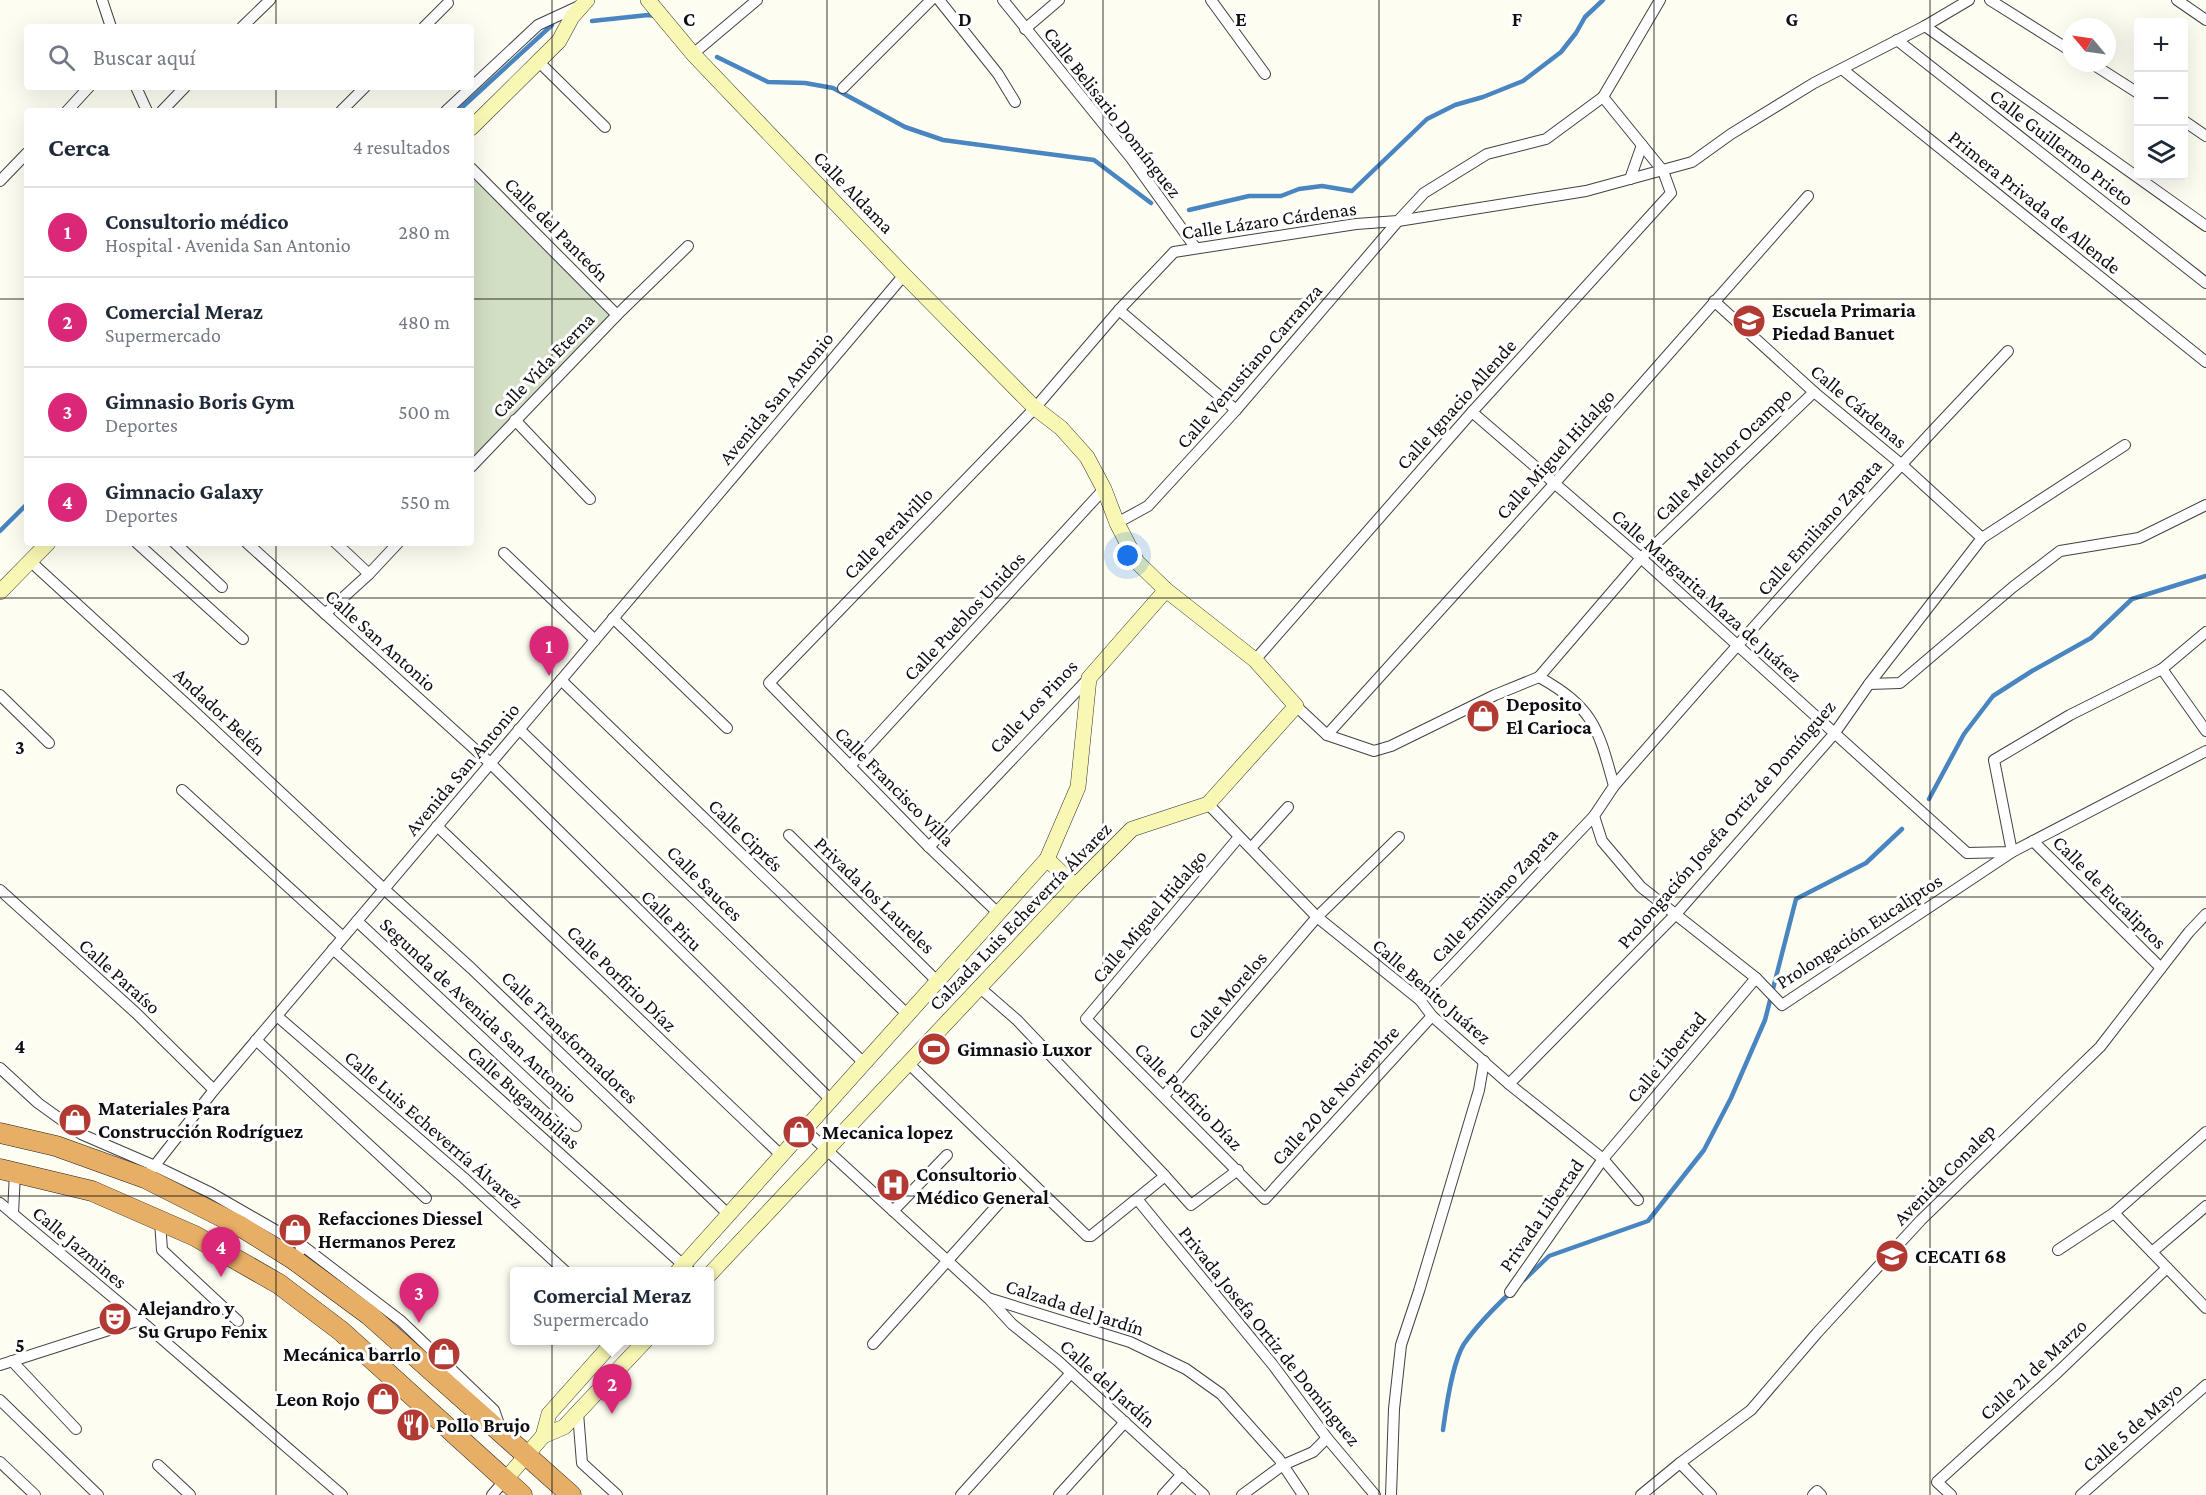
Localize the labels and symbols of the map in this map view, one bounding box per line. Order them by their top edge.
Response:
text: C [683,8,695,30]
text: D [958,8,972,30]
text: E [1235,8,1247,30]
text: F [1512,8,1523,30]
text: G [1786,8,1799,30]
north arrow [2062,18,2116,72]
street label: Calle Belisario Domínguez [1039,22,1186,202]
street label: Calle Guillermo Prieto [1986,84,2138,210]
street label: Primera Privada de Allende [1945,126,2126,278]
street label: Calle Aldama [809,146,899,238]
street label: Calle del Panteón [500,172,614,286]
street label: Calle Lázaro Cárdenas [1180,197,1358,243]
street label: Calle Venustiano Carranza [1172,279,1326,453]
place label: Escuela Primaria Piedad Banuet [1772,299,1916,344]
school or university icon: Escuela Primaria Piedad Banuet [1731,303,1767,339]
street label: Calle Vida Eterna [488,308,598,422]
street label: Avenida San Antonio [714,327,838,469]
street label: Calle Ignacio Allende [1392,334,1521,474]
street label: Calle Cárdenas [1806,359,1912,453]
street label: Calle Melchor Ocampo [1650,383,1797,526]
street label: Calle Miguel Hidalgo [1491,385,1620,524]
street label: Calle Emiliano Zapata [1752,454,1887,600]
street label: Calle Peralvillo [839,483,937,583]
street label: Calle Margarita Maza de Juárez [1607,504,1806,687]
your location [1113,541,1142,570]
street label: Calle Pueblos Unidos [899,547,1029,685]
street label: Calle San Antonio [321,584,441,696]
pin: 1 [530,626,568,676]
street label: Calle Los Pinos [984,655,1082,757]
street label: Andador Belén [169,663,271,759]
place label: Deposito El Carioca [1506,693,1592,738]
street label: Prolongación Josefa Ortiz de Domínguez [1612,696,1840,953]
street label: Avenida San Antonio [400,698,524,840]
shop icon: Deposito El Carioca [1465,698,1501,734]
street label: Calle Francisco Villa [831,722,959,850]
text: 3 [15,736,25,758]
street label: Calle Ciprés [704,794,788,877]
street label: Calzada Luis Echeverría Álvarez [924,818,1116,1014]
street label: Calle Emiliano Zapata [1426,823,1563,967]
street label: Calle de Eucaliptos [2048,831,2171,954]
street label: Privada los Laureles [810,832,940,958]
street label: Calle Sauces [663,841,748,926]
street label: Calle Miguel Hidalgo [1087,845,1212,988]
street label: Prolongación Eucaliptos [1772,869,1947,994]
street label: Calle Piru [637,885,707,955]
street label: Segunda de Avenida San Antonio [375,913,582,1108]
street label: Calle Porfirio Díaz [563,920,681,1036]
street label: Calle Paraíso [75,934,165,1018]
street label: Calle Benito Juárez [1368,934,1496,1049]
street label: Calle Morelos [1183,947,1271,1043]
street label: Calle Transformadores [497,966,643,1108]
street label: Calle Libertad [1622,1007,1711,1107]
street label: Calle 20 de Noviembre [1267,1021,1403,1169]
sports icon: Gimnasio Luxor [916,1031,952,1067]
text: 4 [15,1035,26,1057]
street label: Calle Porfirio Díaz [1130,1037,1248,1155]
place label: Gimnasio Luxor [957,1038,1092,1060]
street label: Calle Bugambilias [463,1041,585,1154]
street label: Calle Luis Echeverría Álvarez [340,1046,528,1212]
place label: Materiales Para Construcción Rodríguez [98,1097,303,1142]
shop icon: Materiales Para Construcción Rodríguez [57,1102,93,1138]
shop icon: Mecanica lopez [781,1114,817,1150]
street label: Avenida Conalep [1889,1119,2000,1230]
place label: Mecanica lopez [822,1121,953,1143]
street label: Privada Libertad [1494,1154,1588,1275]
place label: Consultorio Médico General [916,1163,1049,1208]
hospital icon: Consultorio Médico General [875,1167,911,1203]
street label: Calle Jazmines [28,1201,132,1294]
place label: Refacciones Diessel Hermanos Perez [318,1207,483,1252]
shop icon: Refacciones Diessel Hermanos Perez [277,1212,313,1248]
street label: Privada Josefa Ortiz de Domínguez [1174,1222,1365,1451]
pin: 4 [202,1228,240,1277]
school or university icon: CECATI 68 [1874,1238,1910,1274]
place label: CECATI 68 [1915,1245,2007,1267]
pin: 3 [400,1274,438,1323]
street label: Calzada del Jardín [1003,1274,1147,1341]
place label: Alejandro y Su Grupo Fenix [137,1297,268,1342]
theatre icon: Alejandro y Su Grupo Fenix [97,1301,133,1337]
street label: Calle 21 de Marzo [1975,1314,2091,1424]
text: 5 [15,1334,25,1356]
street label: Calle del Jardín [1055,1334,1160,1432]
shop icon: Mecánica barrlo [426,1336,462,1372]
place label: Mecánica barrlo [283,1343,421,1365]
pin: 2 [592,1364,632,1414]
street label: Calle 5 de Mayo [2078,1378,2187,1477]
shop icon: Leon Rojo [365,1381,401,1417]
place label: Leon Rojo [276,1388,360,1411]
restaurant icon: Pollo Brujo [395,1407,431,1443]
place label: Pollo Brujo [436,1414,530,1437]

